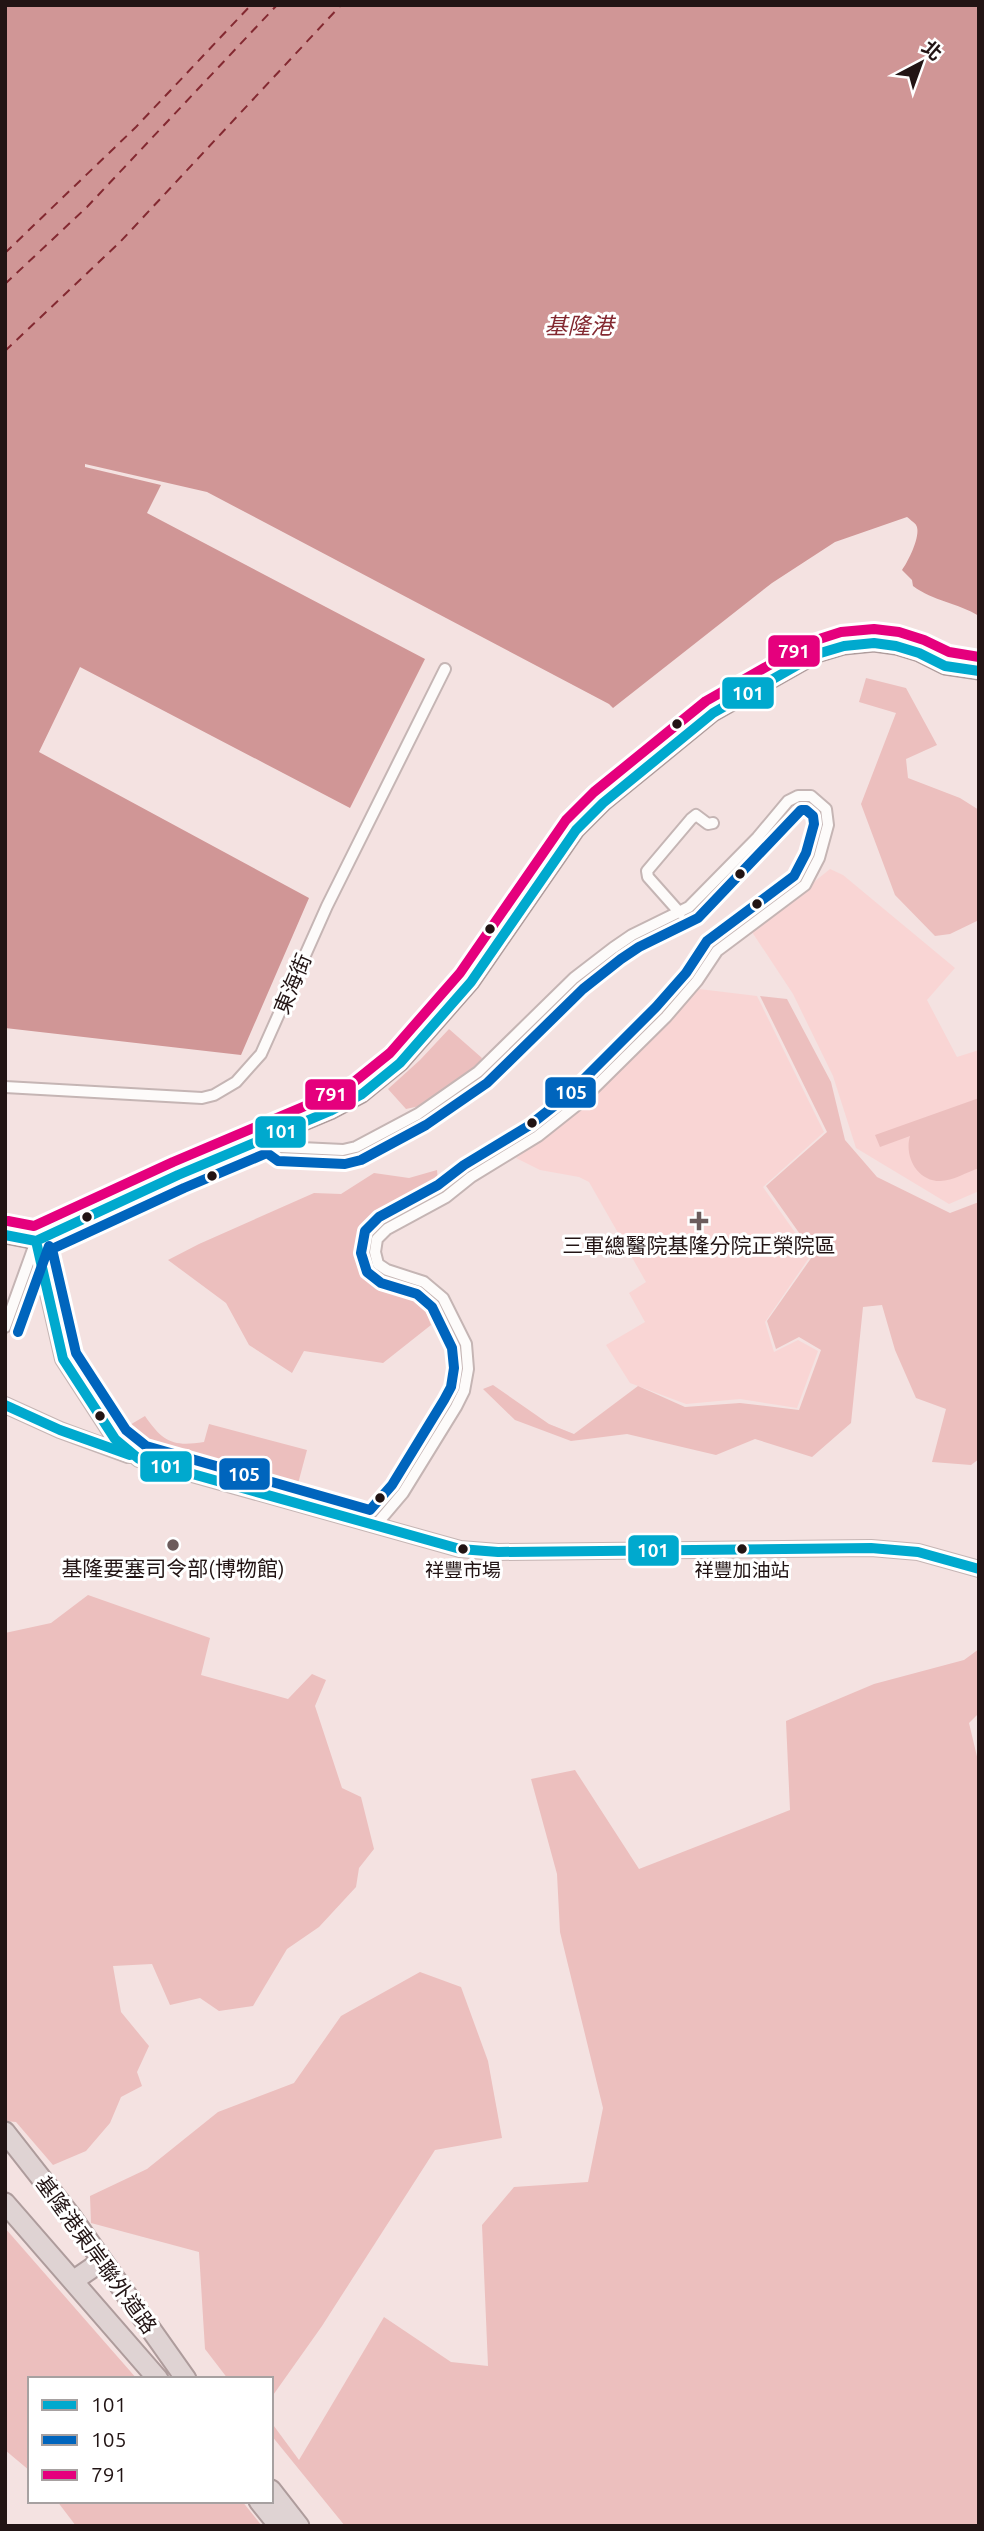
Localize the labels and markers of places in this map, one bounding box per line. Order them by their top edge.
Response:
unlabelled marker [670,717,684,731]
unlabelled marker [733,867,747,881]
unlabelled marker [750,897,764,911]
unlabelled marker [483,922,497,936]
unlabelled marker [525,1116,539,1130]
unlabelled marker [205,1169,219,1183]
unlabelled marker [80,1210,94,1224]
marker: 三軍總醫院基隆分院正榮院區 [689,1211,709,1231]
place label: 三軍總醫院基隆分院正榮院區 [563,1233,836,1257]
unlabelled marker [93,1409,107,1423]
unlabelled marker [373,1491,387,1505]
marker: 基隆要塞司令部(博物館) [165,1537,181,1553]
marker: 祥豐市場 [456,1542,470,1556]
marker: 祥豐加油站 [735,1542,749,1556]
place label: 基隆要塞司令部(博物館) [61,1556,285,1580]
place label: 祥豐市場 [425,1559,501,1581]
place label: 祥豐加油站 [694,1559,790,1581]

